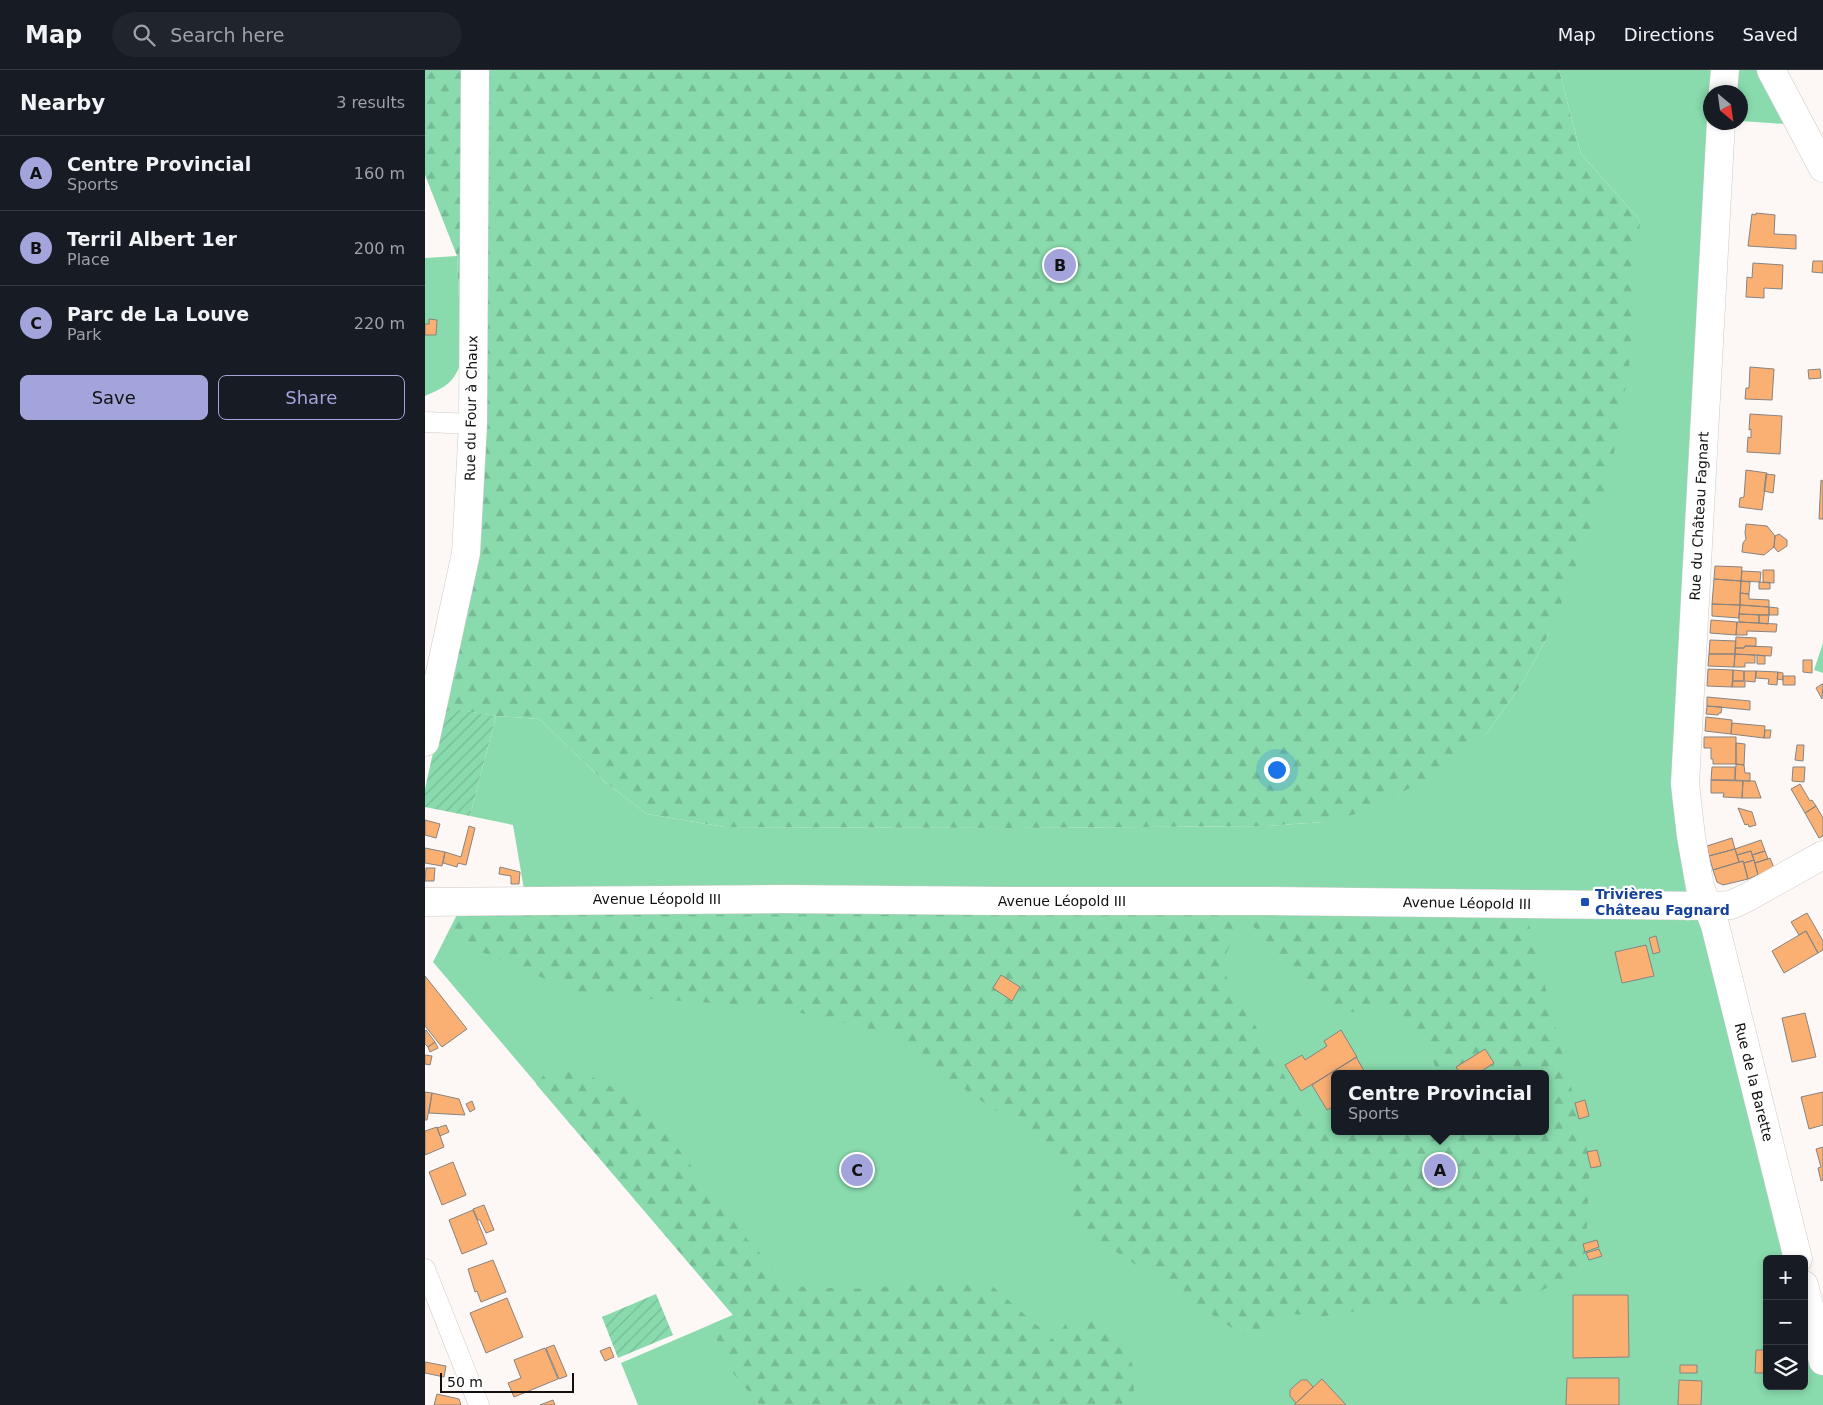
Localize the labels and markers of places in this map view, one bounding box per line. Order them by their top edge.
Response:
pin: B [1044,246,1076,284]
place label: Trivières Château Fagnard [1595,886,1730,918]
marker: Trivières Château Fagnard [1579,896,1591,908]
pin: C [841,1151,873,1189]
pin: A [1424,1151,1456,1189]

